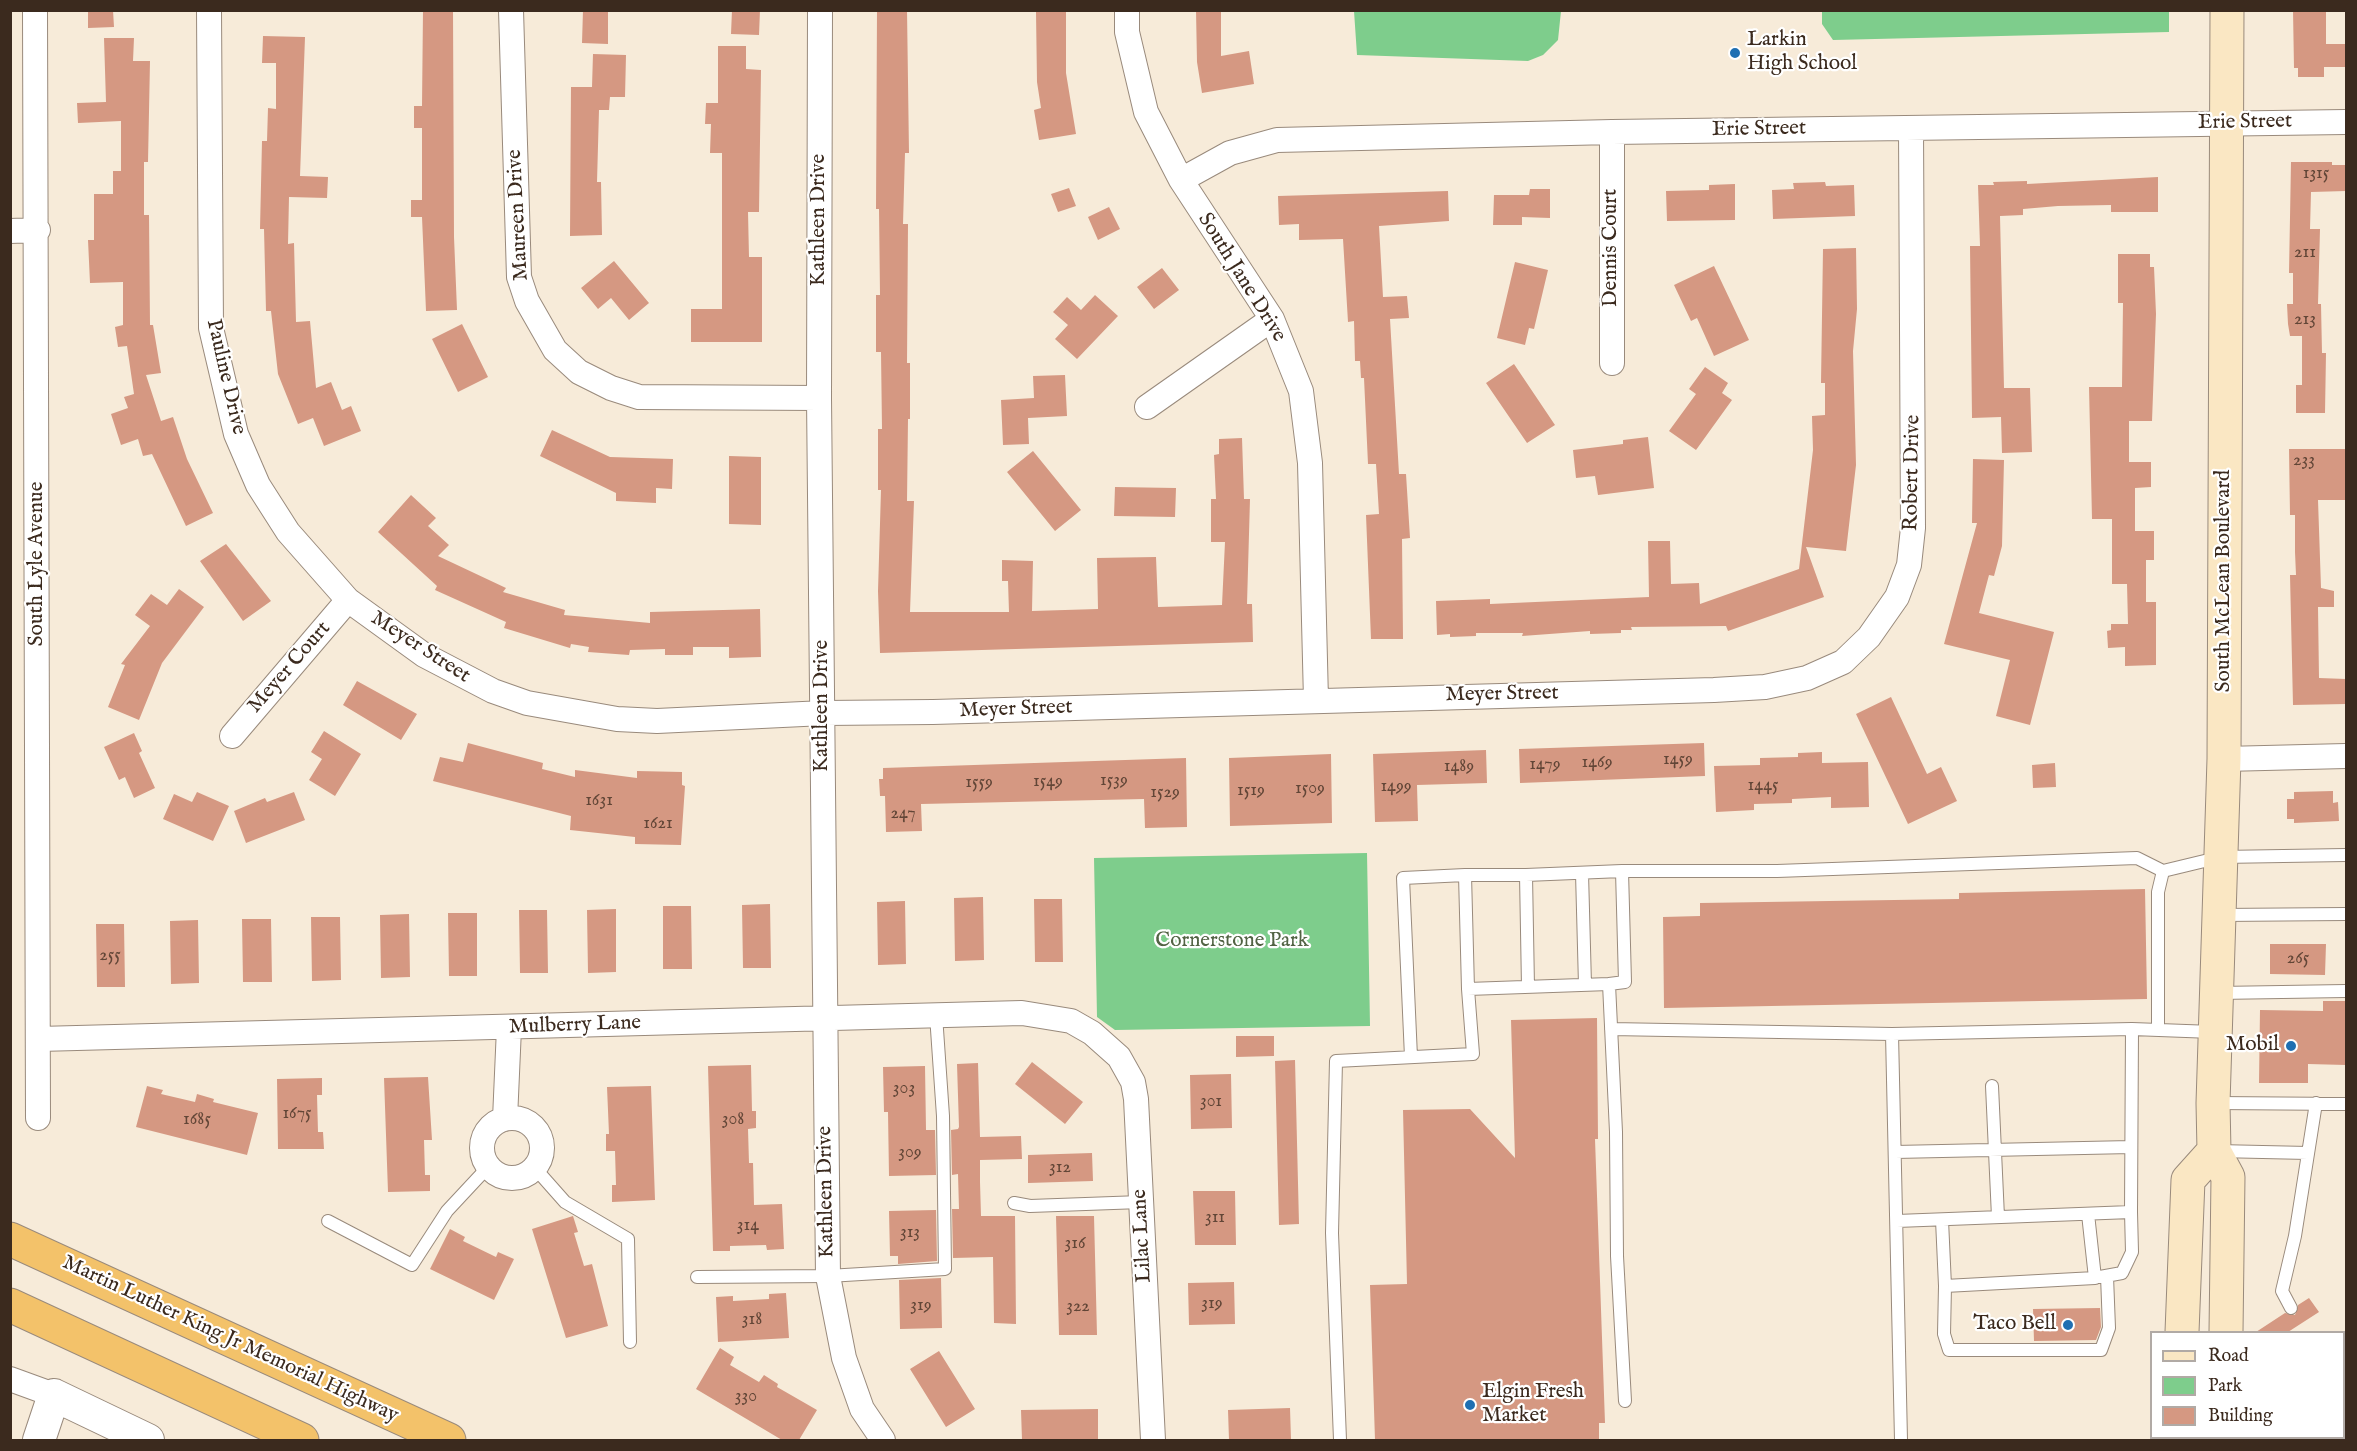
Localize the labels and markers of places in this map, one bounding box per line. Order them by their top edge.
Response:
place label: Larkin High School [1747,28,1857,78]
marker: Larkin High School [1728,46,1742,60]
place label: Mobil [2226,1033,2279,1059]
marker: Mobil [2284,1039,2298,1053]
place label: Taco Bell [1973,1312,2056,1338]
marker: Taco Bell [2061,1318,2075,1332]
place label: Elgin Fresh Market [1482,1380,1584,1430]
marker: Elgin Fresh Market [1463,1398,1477,1412]

